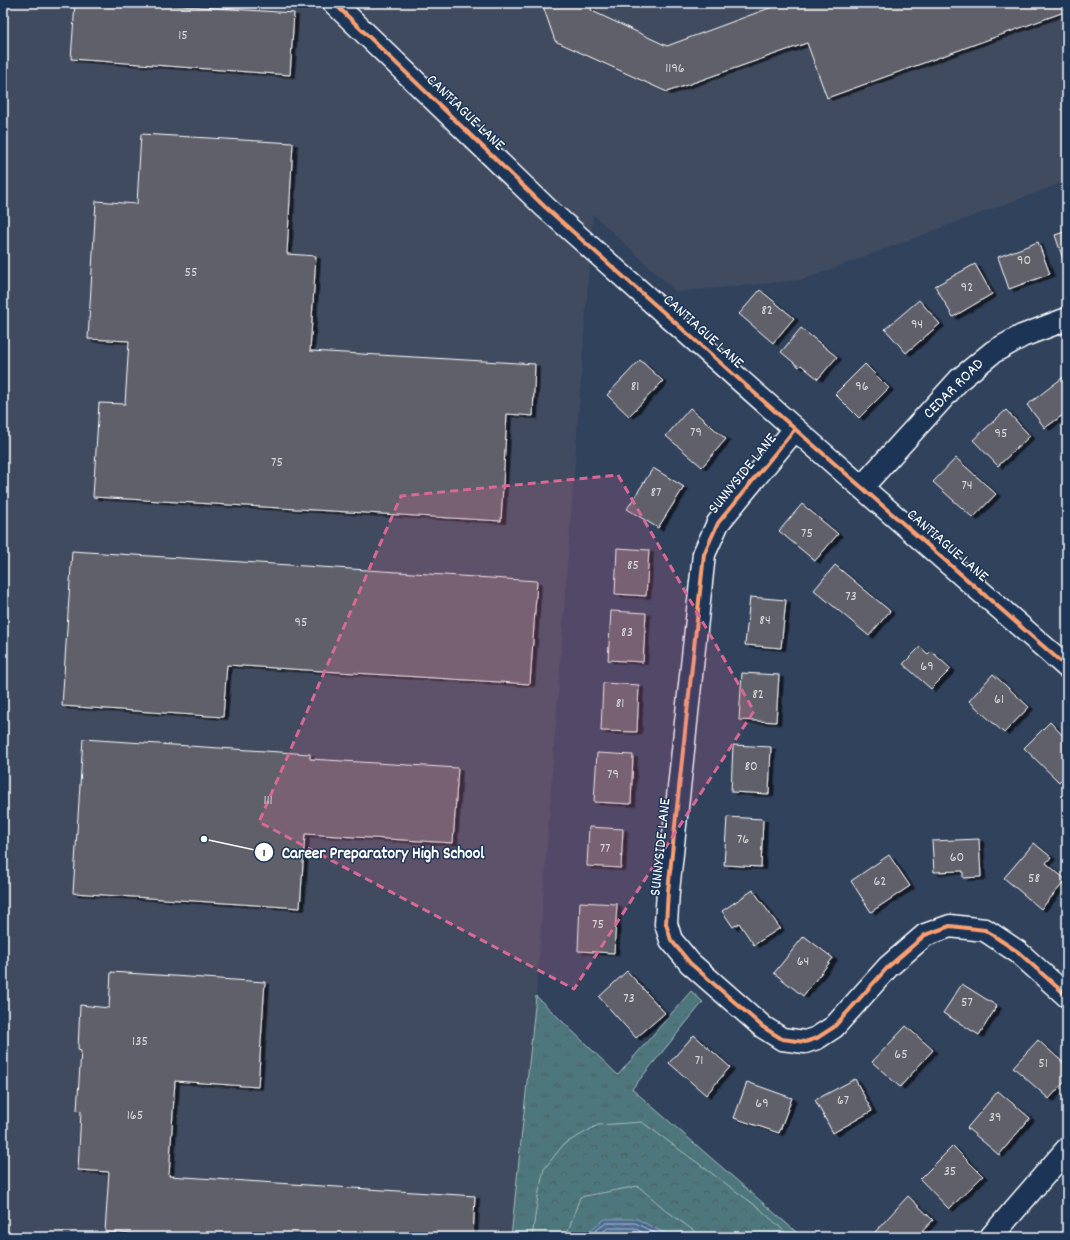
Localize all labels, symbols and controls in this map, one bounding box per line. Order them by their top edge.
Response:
house number: 15 [178,26,188,46]
house number: 1196 [665,59,685,79]
street label: CANTIAGUE LANE [420,69,510,157]
house number: 90 [1017,251,1031,271]
house number: 55 [185,263,197,283]
house number: 92 [961,278,973,298]
street label: CANTIAGUE LANE [657,289,749,375]
house number: 82 [761,301,773,321]
house number: 94 [911,315,923,335]
street label: CEDAR ROAD [918,353,990,425]
house number: 81 [631,377,639,397]
house number: 96 [855,377,869,397]
house number: 79 [690,423,702,443]
house number: 95 [995,424,1007,444]
street label: SUNNYSIDE LANE [703,428,783,519]
house number: 75 [271,453,283,473]
house number: 74 [961,476,973,496]
house number: 87 [651,483,661,503]
street label: CANTIAGUE LANE [901,504,994,589]
house number: 75 [801,524,813,544]
house number: 85 [627,556,639,576]
house number: 73 [845,587,857,607]
house number: 84 [759,611,771,631]
house number: 95 [295,613,307,633]
house number: 83 [621,623,633,643]
house number: 69 [920,657,934,677]
house number: 82 [752,685,764,705]
house number: 61 [994,690,1004,710]
house number: 81 [616,694,624,714]
house number: 80 [744,757,758,777]
house number: 79 [607,765,619,785]
house number: 111 [263,791,273,811]
street label: SUNNYSIDE LANE [644,796,678,897]
house number: 76 [737,830,749,850]
callout: Career Preparatory High School [254,838,492,867]
house number: 77 [600,839,610,859]
text: Career Preparatory High School [282,843,485,867]
text: 1 [263,845,266,862]
house number: 60 [950,848,964,868]
house number: 58 [1028,869,1040,889]
house number: 62 [874,872,886,892]
house number: 75 [592,915,604,935]
house number: 64 [797,952,809,972]
house number: 73 [623,989,635,1009]
house number: 57 [961,993,973,1013]
house number: 135 [132,1032,148,1052]
house number: 65 [894,1045,908,1065]
house number: 71 [695,1051,703,1071]
house number: 51 [1038,1054,1048,1074]
house number: 67 [837,1091,849,1111]
house number: 69 [755,1094,769,1114]
house number: 165 [127,1106,143,1126]
house number: 39 [989,1108,1001,1128]
house number: 35 [944,1162,956,1182]

